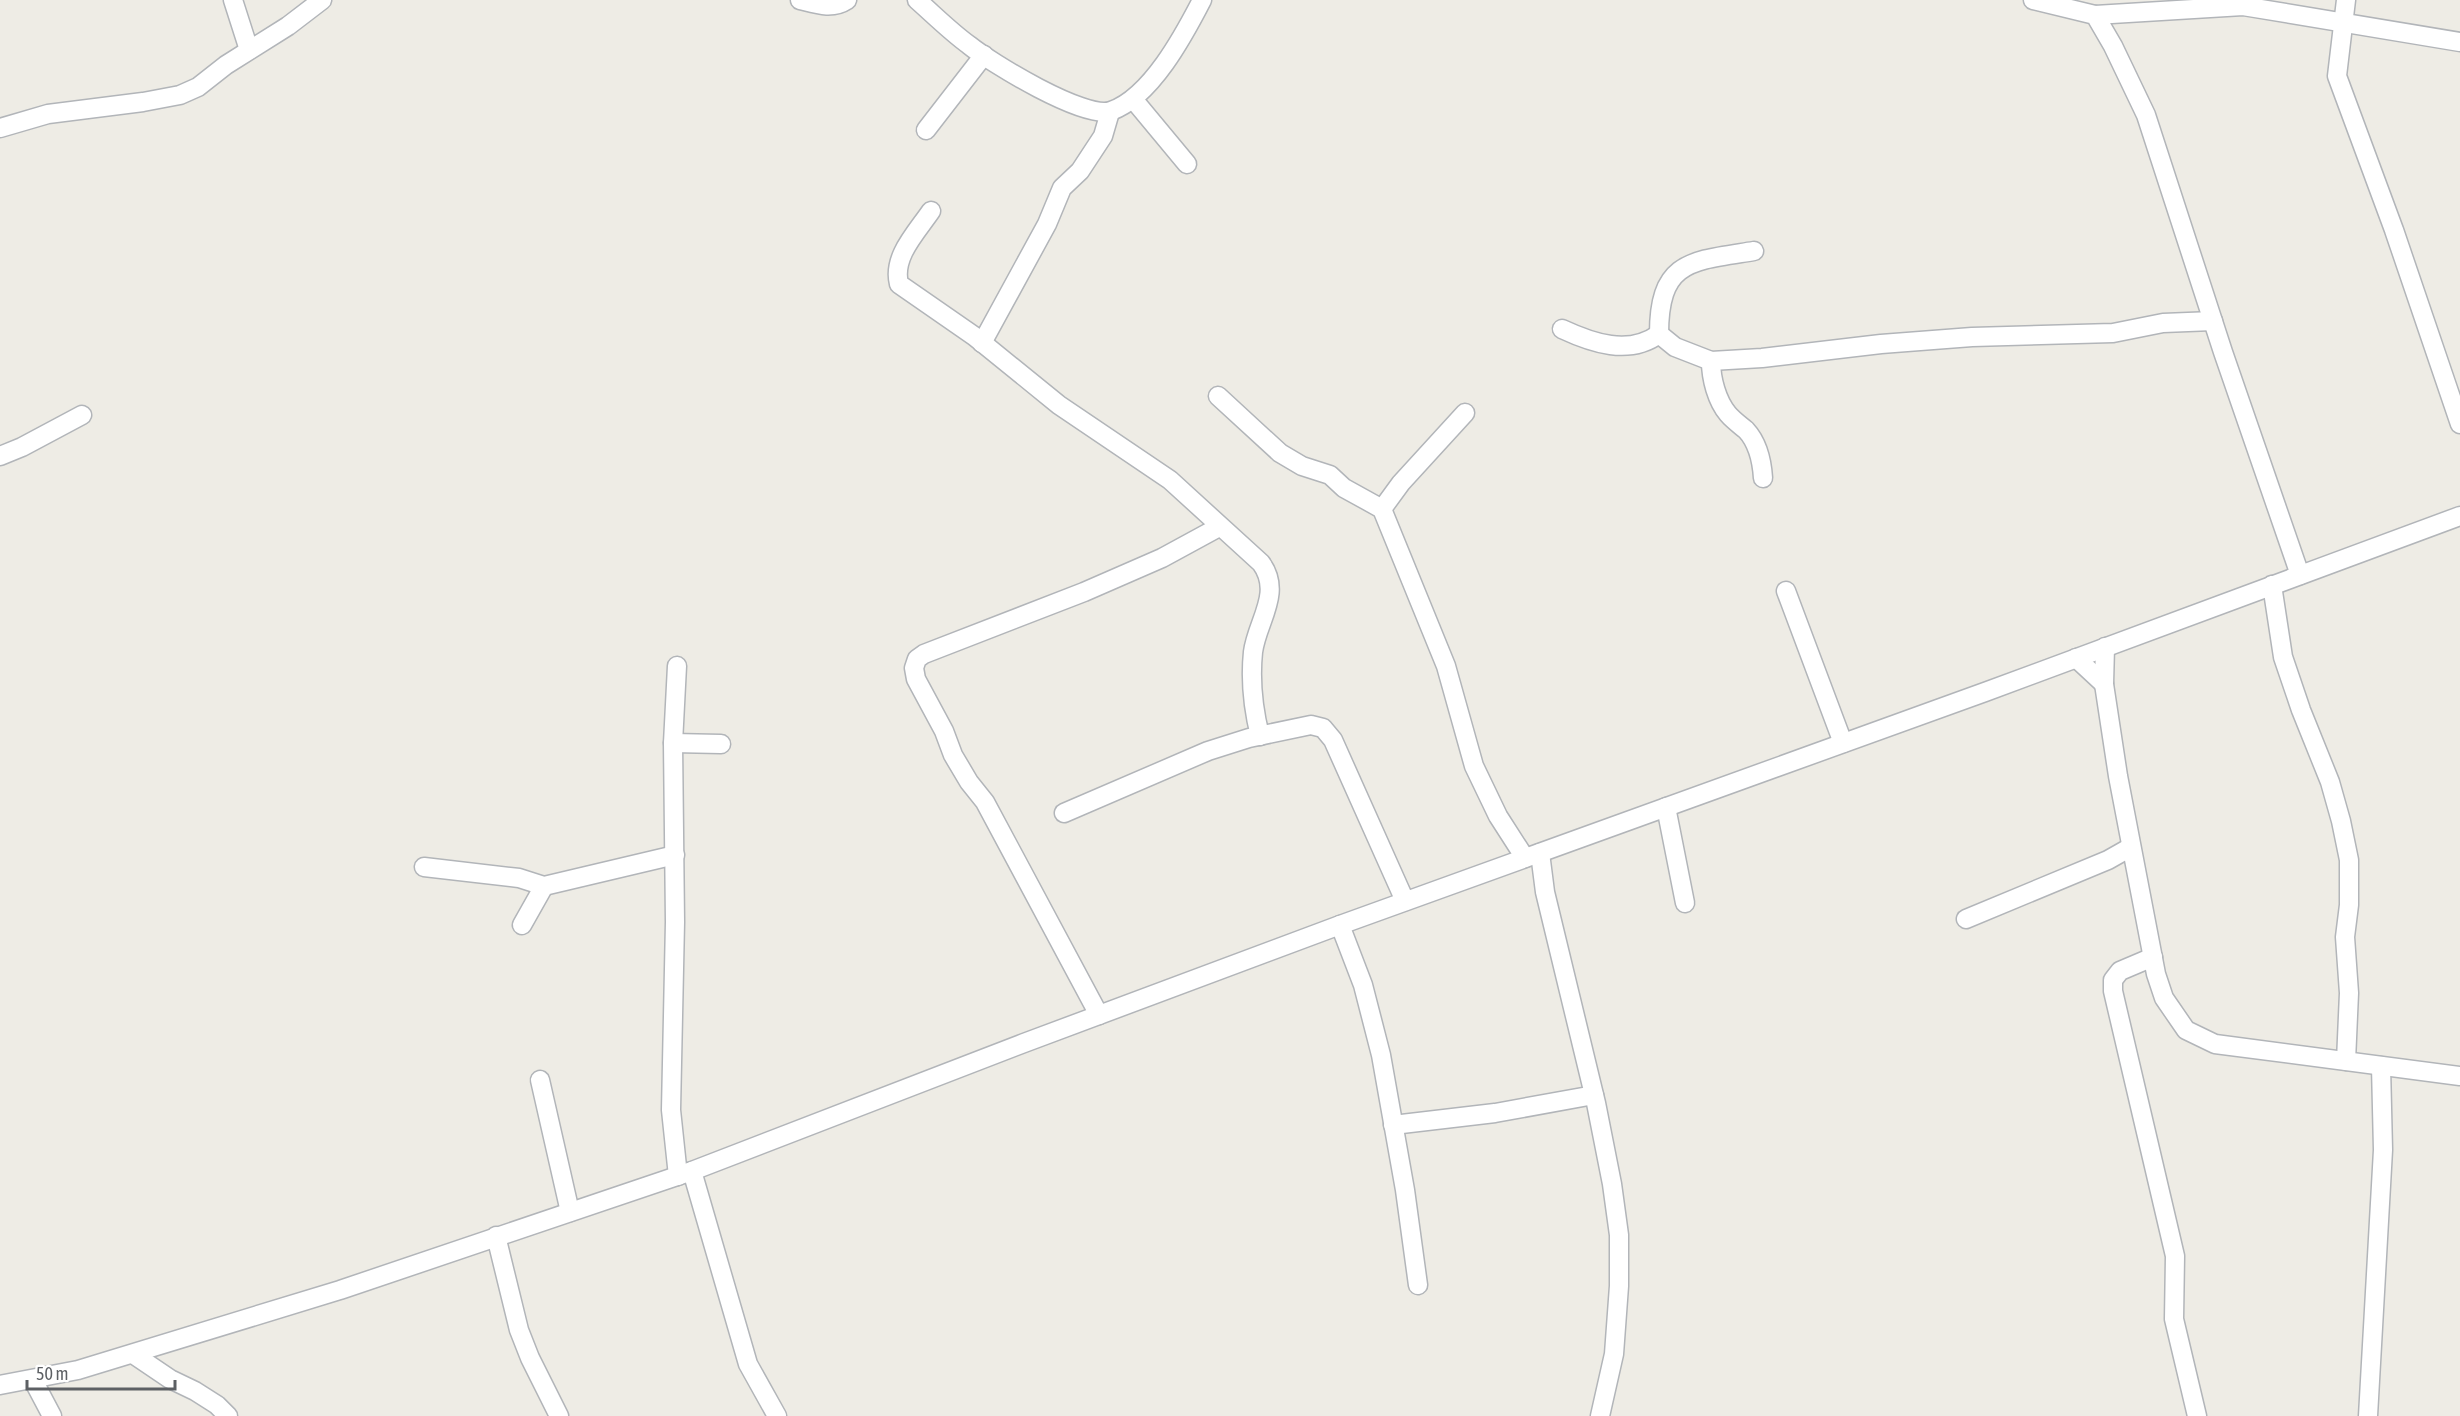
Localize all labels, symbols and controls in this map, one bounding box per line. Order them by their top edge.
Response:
scale bar [27,1353,176,1391]
text: 50 m [36,1363,68,1384]

